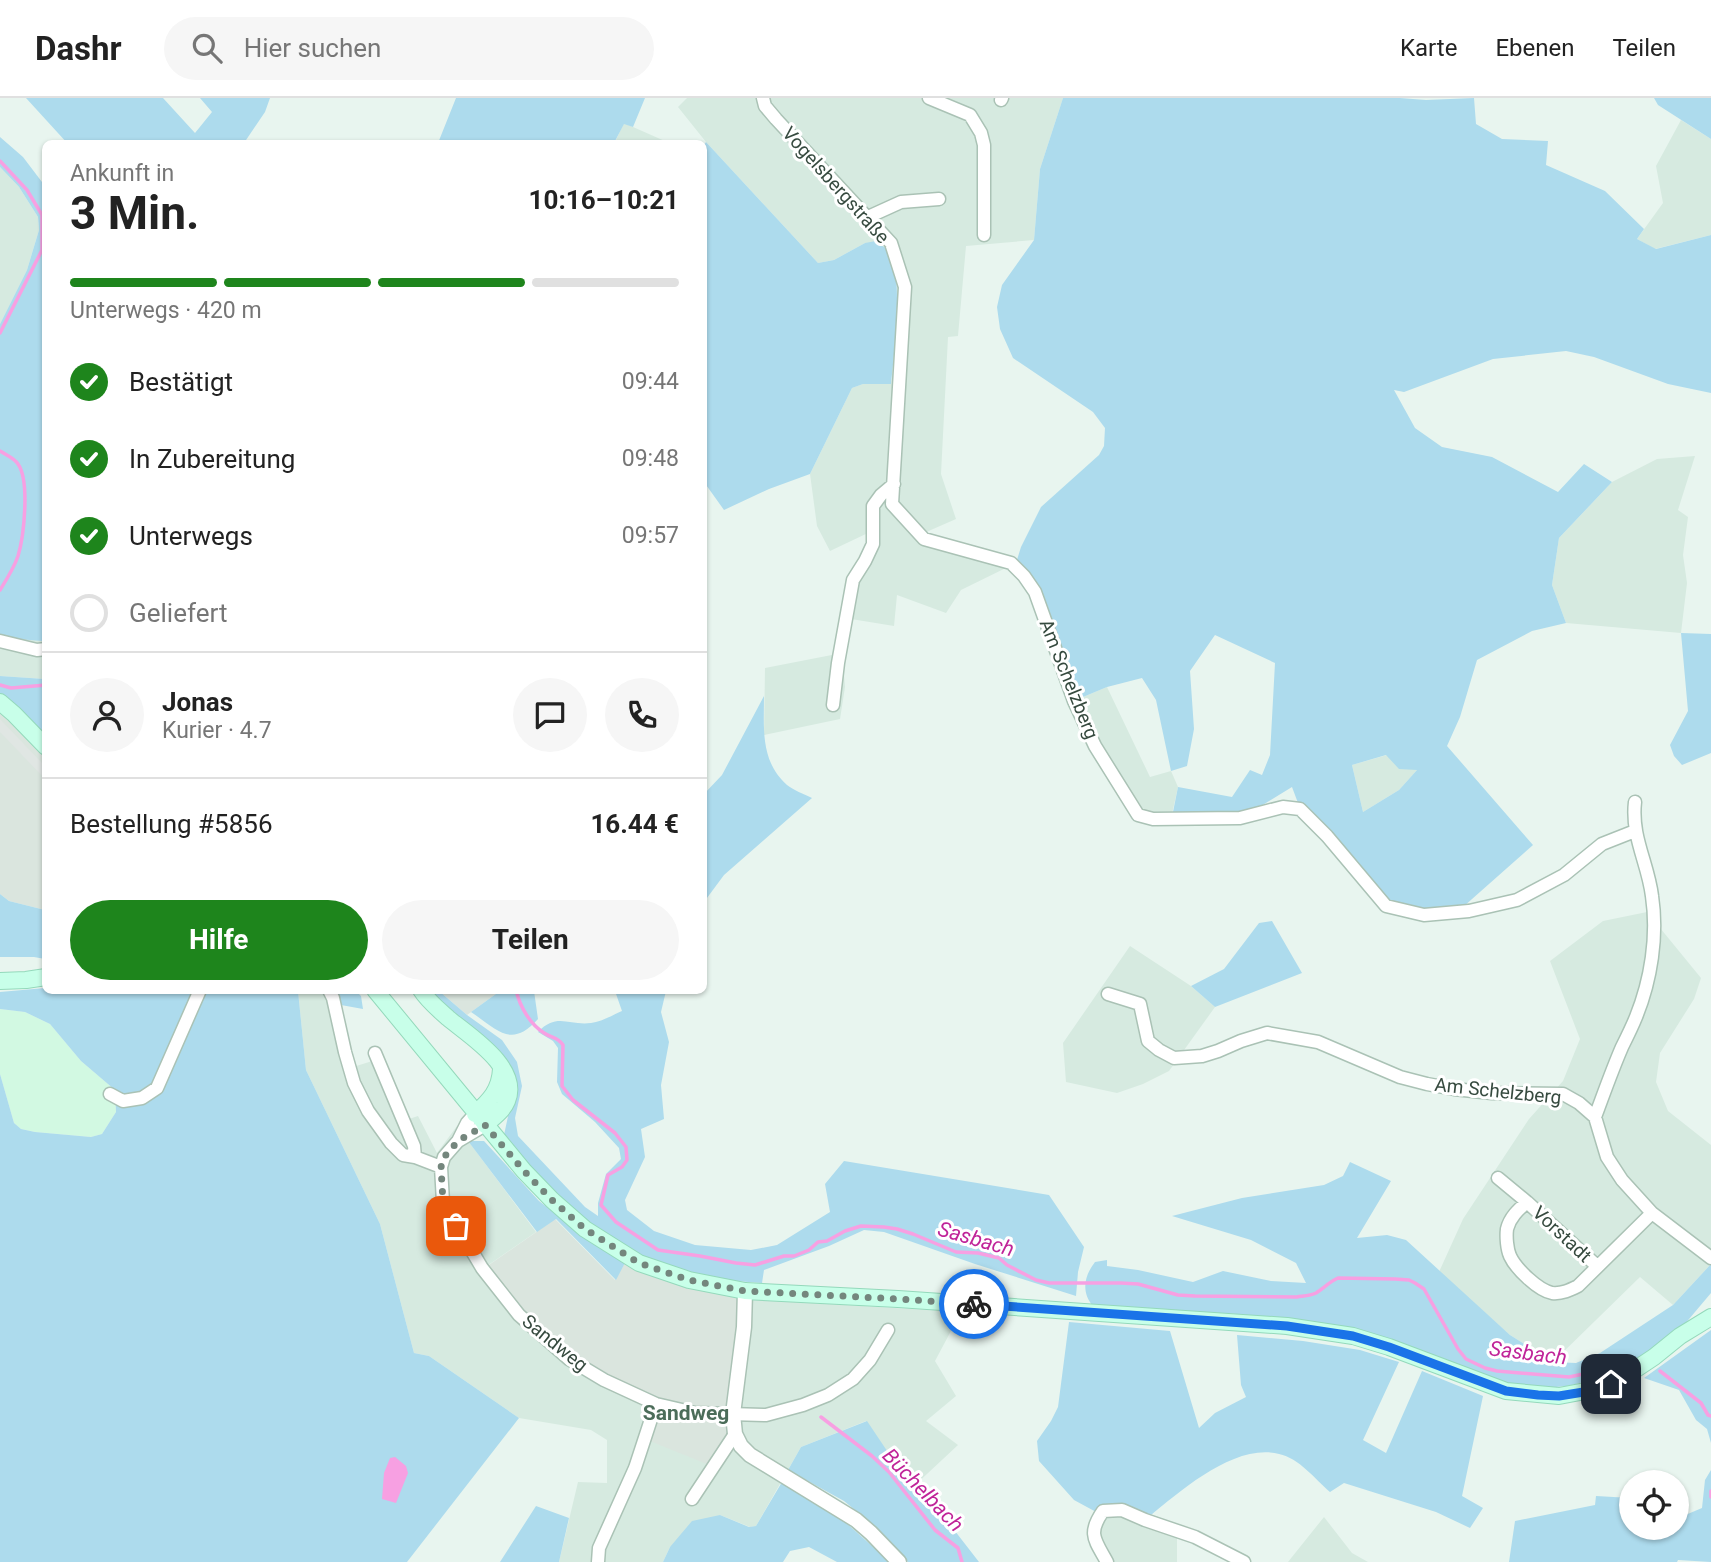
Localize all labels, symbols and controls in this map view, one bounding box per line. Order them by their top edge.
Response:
search box [164,17,654,80]
text: Dashr [35,29,122,68]
icon: search [188,29,226,67]
text: Hier suchen [244,33,381,63]
text: Karte [1400,34,1457,62]
text: Ebenen [1495,34,1574,62]
text: Teilen [1612,34,1676,62]
street label: Vogelsbergstraße [778,122,894,248]
text: Ankunft in [70,160,174,187]
text: 10:16–10:21 [529,185,679,215]
text: 3 Min. [70,186,199,240]
text: Unterwegs · 420 m [70,297,262,324]
icon: check [70,363,108,401]
text: Bestätigt [129,367,233,397]
text: 09:44 [622,368,679,395]
icon: check [70,440,108,478]
text: In Zubereitung [129,444,295,474]
text: 09:48 [622,445,679,472]
icon: check [70,517,108,555]
text: Unterwegs [129,521,253,551]
text: 09:57 [622,522,679,549]
text: Geliefert [129,598,227,628]
street label: Am Schelzberg [1035,616,1103,742]
button: person [70,678,144,752]
button: chat [513,678,587,752]
button: phone [605,678,679,752]
text: Jonas [162,687,233,717]
text: Kurier · 4.7 [162,717,272,744]
text: Bestellung #5856 [70,809,273,839]
text: 16.44 € [590,809,679,839]
button: Hilfe [70,900,368,980]
button: Teilen [382,900,679,980]
street label: Am Schelzberg [1434,1073,1562,1109]
pin [426,1196,486,1256]
street label: Vorstadt [1528,1201,1596,1267]
icon: bag [437,1207,475,1245]
water label: Sasbach [935,1217,1017,1261]
courier [939,1269,1009,1339]
icon: bike [955,1285,993,1323]
street label: Sandweg [518,1310,592,1376]
water label: Sasbach [1488,1336,1568,1370]
pin [1581,1354,1641,1414]
icon: home [1592,1365,1630,1403]
district label: Sandweg [643,1401,729,1425]
water label: Büchelbach [878,1444,968,1536]
map controls [1619,1470,1689,1540]
button: locate [1619,1470,1689,1540]

